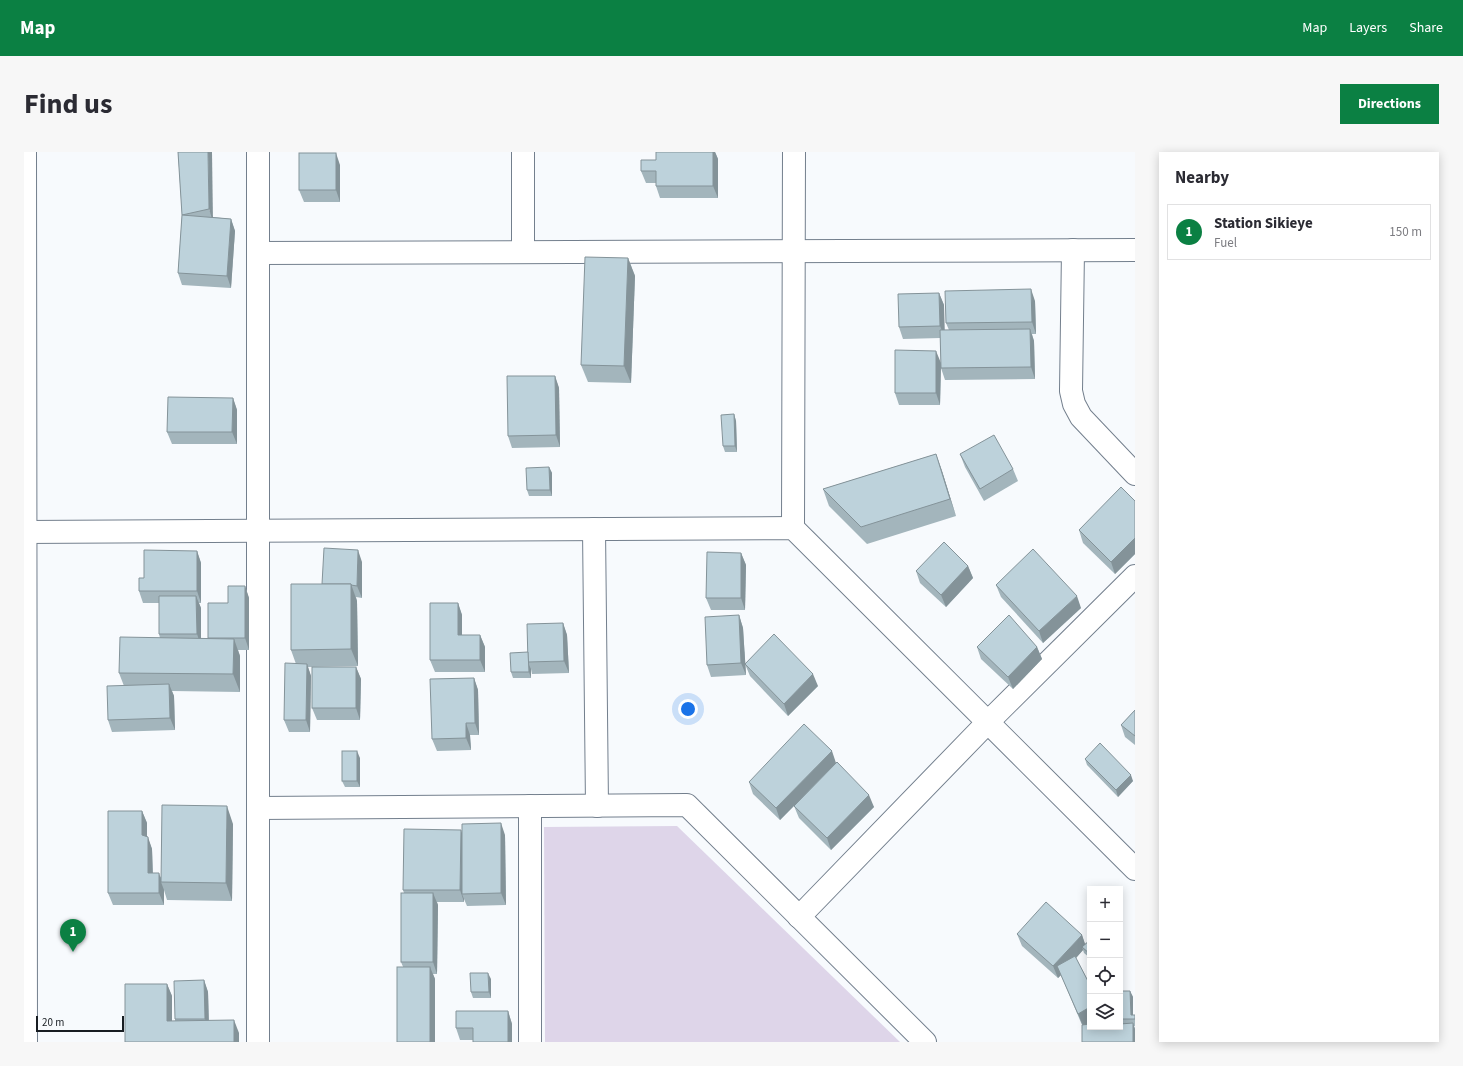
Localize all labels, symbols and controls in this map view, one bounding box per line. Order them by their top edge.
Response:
text: Map [20,15,55,42]
text: Map [1302,18,1327,38]
text: Layers [1349,18,1387,38]
text: Share [1409,18,1443,38]
text: Find us [24,84,112,124]
button: Directions [1340,84,1439,124]
text: Nearby [1175,166,1229,190]
text: Station Sikieye [1214,213,1313,234]
text: 1 [1186,223,1192,241]
text: 150 m [1389,223,1422,241]
text: Fuel [1214,234,1237,252]
your location [678,699,698,719]
map controls [1087,886,1123,1030]
button: + [1087,886,1123,922]
pin: 1 [60,919,86,952]
button: − [1087,922,1123,958]
button: locate [1087,958,1123,994]
button: layers [1087,994,1123,1030]
scale bar [36,1014,124,1033]
text: 20 m [42,1015,64,1030]

